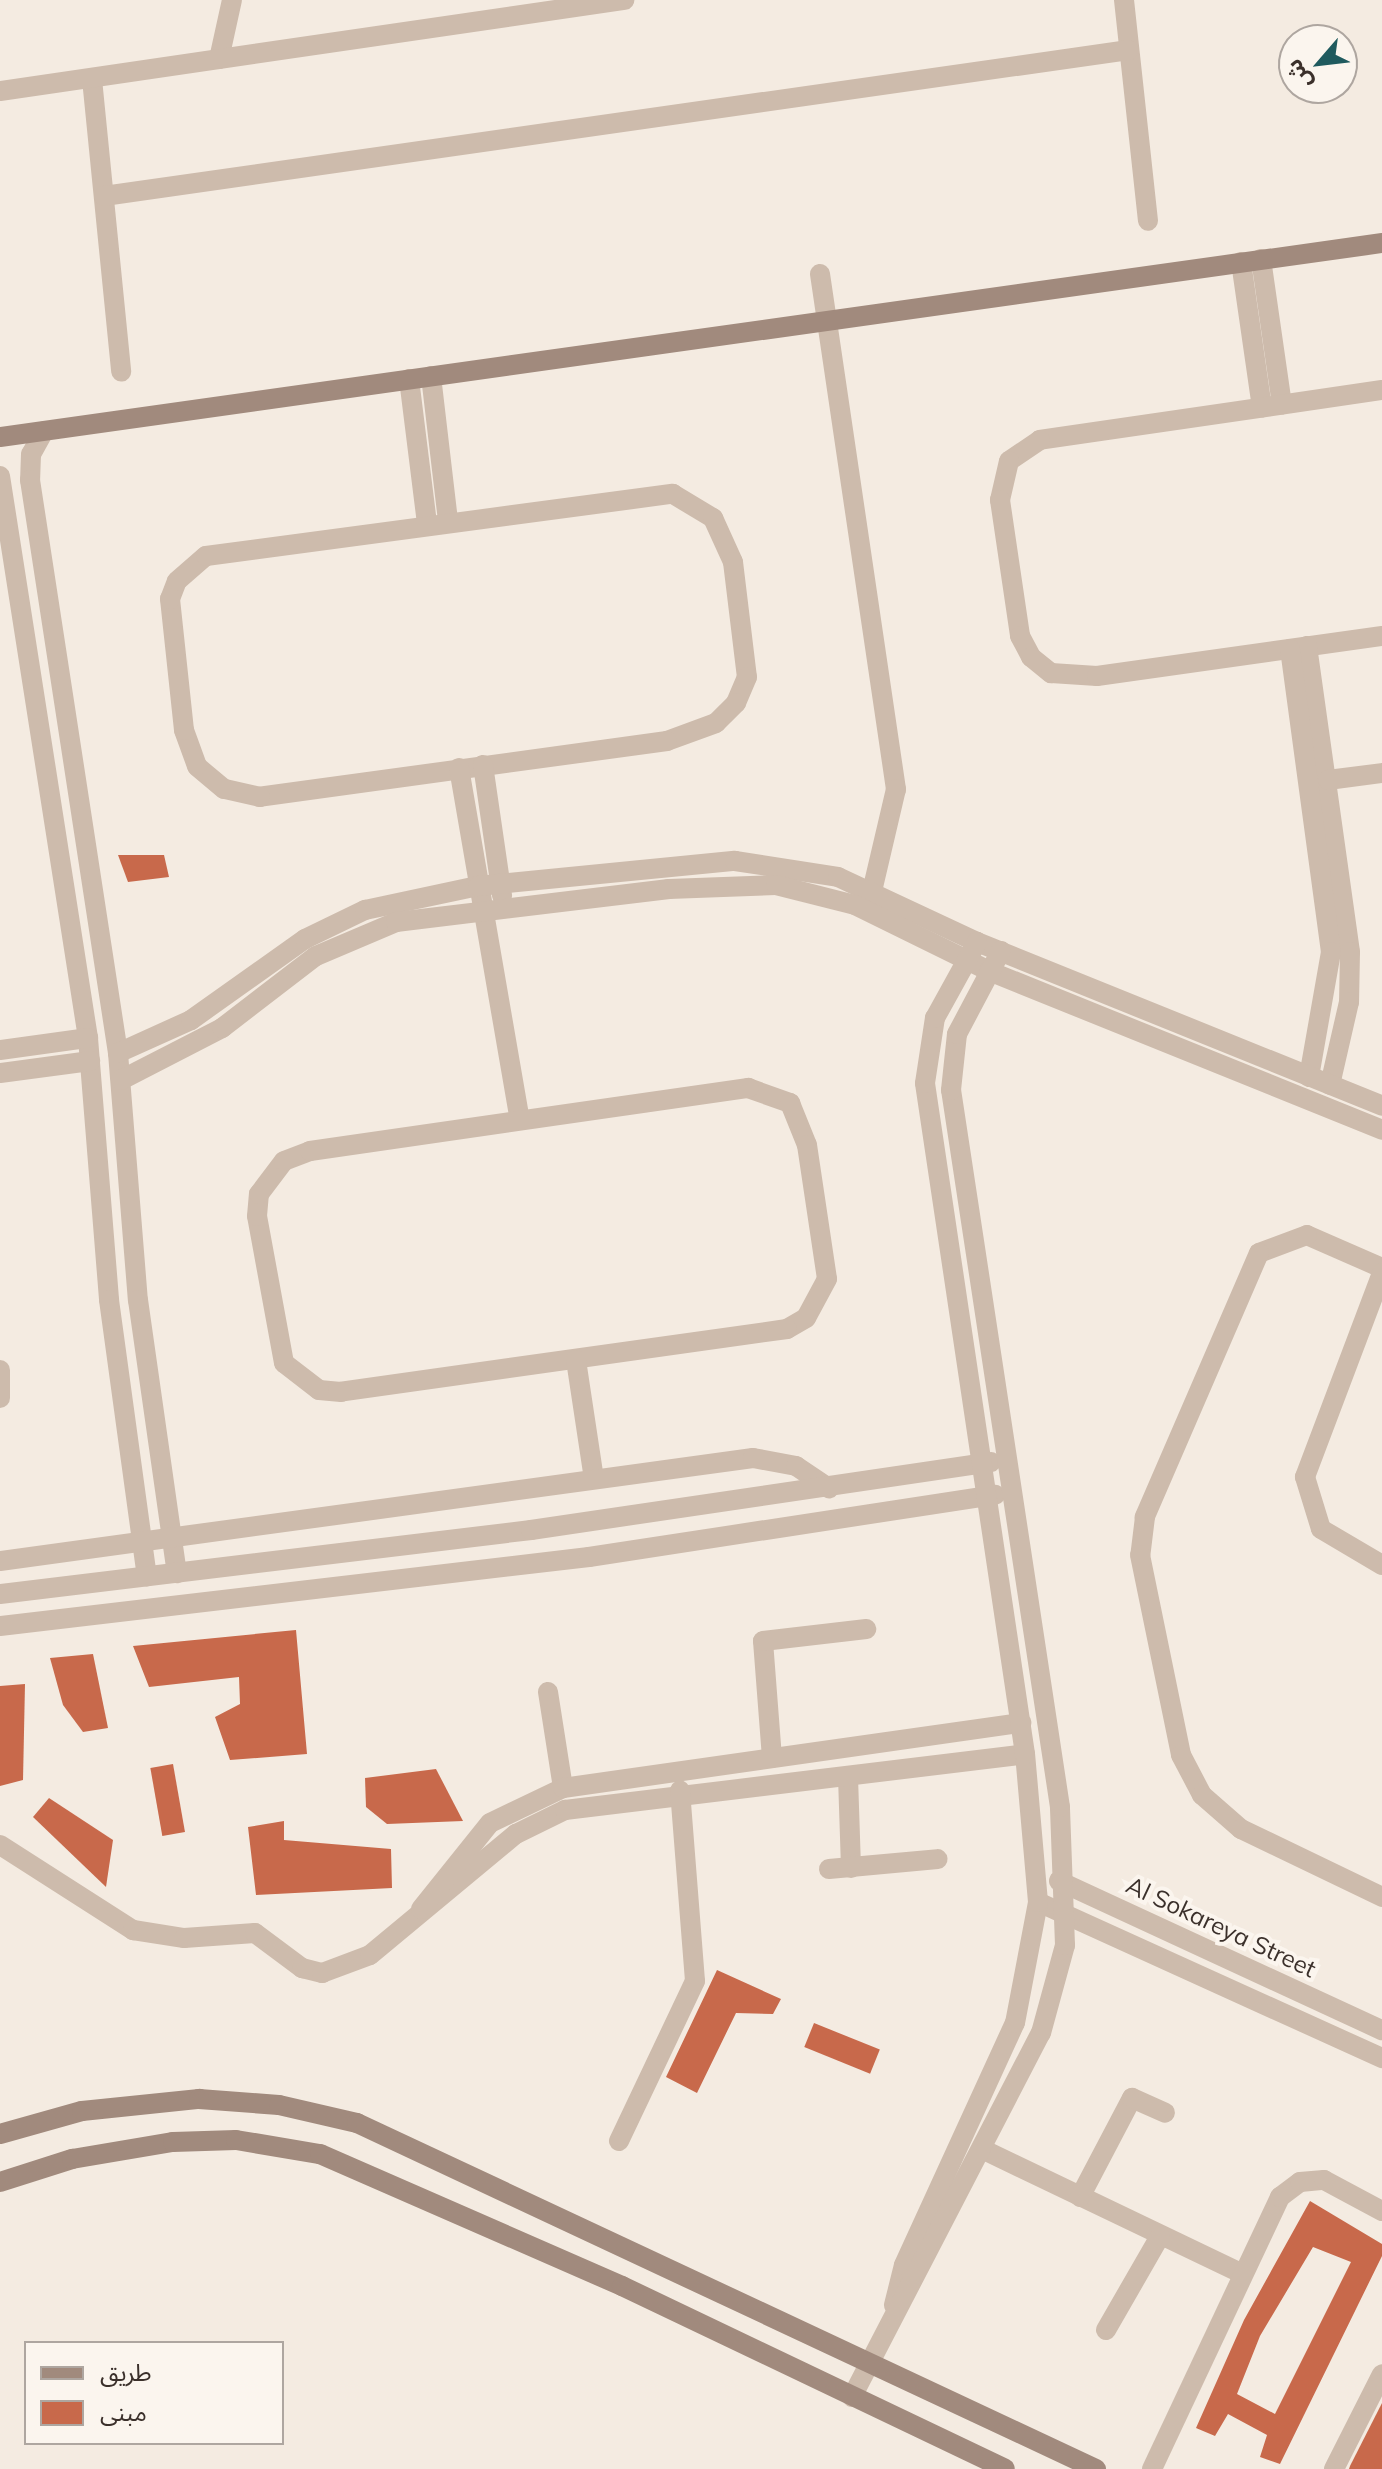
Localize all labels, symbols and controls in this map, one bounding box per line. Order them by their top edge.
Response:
north arrow [1278,24,1358,104]
text: ش [1279,54,1318,94]
street label: Al Sokareya Street [1122,1870,1320,1984]
legend [24,2341,284,2445]
text: طريق [100,2357,152,2387]
text: مبنى [100,2397,147,2427]

